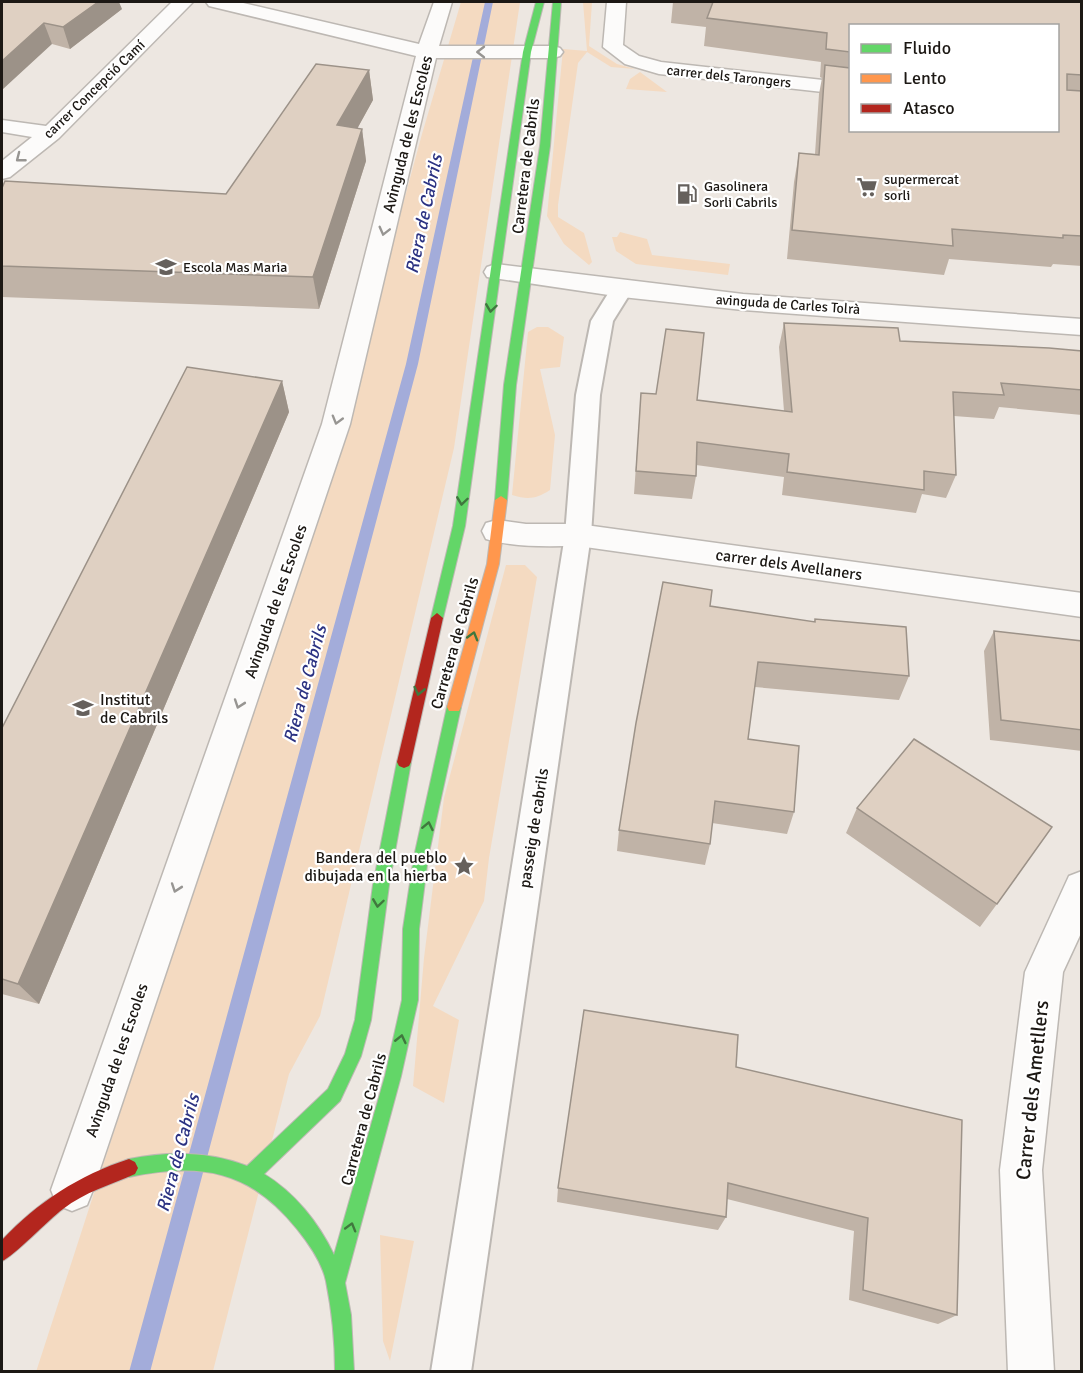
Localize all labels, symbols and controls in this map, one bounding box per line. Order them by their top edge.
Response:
legend [849,24,1059,132]
street label: carrer Concepció Camí [40,36,149,142]
text: Fluido [903,37,951,59]
one-way arrow [477,46,486,58]
street label: Avinguda de les Escoles [379,54,437,215]
street label: carrer dels Tarongers [666,62,792,91]
text: Lento [903,67,946,89]
street label: Carretera de Cabrils [508,97,544,235]
text: Atasco [903,97,955,119]
one-way arrow [15,150,26,161]
water label: Riera de Cabrils [401,150,448,276]
place label: supermercat sorli [884,171,959,204]
supermarket icon: supermercat sorli [855,175,879,199]
place label: Gasolinera Sorli Cabrils [704,178,777,211]
fuel station icon: Gasolinera Sorli Cabrils [675,182,699,206]
one-way arrow [378,226,391,236]
school or university icon: Escola Mas Maria [154,255,178,279]
place label: Escola Mas Maria [183,259,287,276]
street label: avinguda de Carles Tolrà [715,291,861,318]
one-way arrow [485,303,497,312]
one-way arrow [332,414,344,425]
one-way arrow [457,496,469,505]
street label: Avinguda de les Escoles [240,522,312,681]
street label: carrer dels Avellaners [714,545,863,585]
street label: Carretera de Cabrils [427,575,483,712]
water label: Riera de Cabrils [279,621,332,745]
one-way arrow [466,631,478,642]
one-way arrow [414,686,427,696]
place label: Institut de Cabrils [100,690,168,728]
school or university icon: Institut de Cabrils [71,696,95,720]
one-way arrow [234,698,247,709]
street label: passeig de cabrils [515,767,553,890]
one-way arrow [421,821,434,831]
place label: Bandera del pueblo dibujada en la hierba [304,848,447,886]
place icon: Bandera del pueblo dibujada en la hierba [452,854,476,878]
one-way arrow [170,882,183,893]
one-way arrow [373,898,385,908]
street label: Avinguda de les Escoles [81,981,153,1140]
street label: Carrer dels Ametllers [1011,999,1054,1181]
one-way arrow [394,1034,407,1044]
street label: Carretera de Cabrils [337,1051,391,1188]
water label: Riera de Cabrils [152,1090,205,1214]
one-way arrow [344,1223,356,1233]

